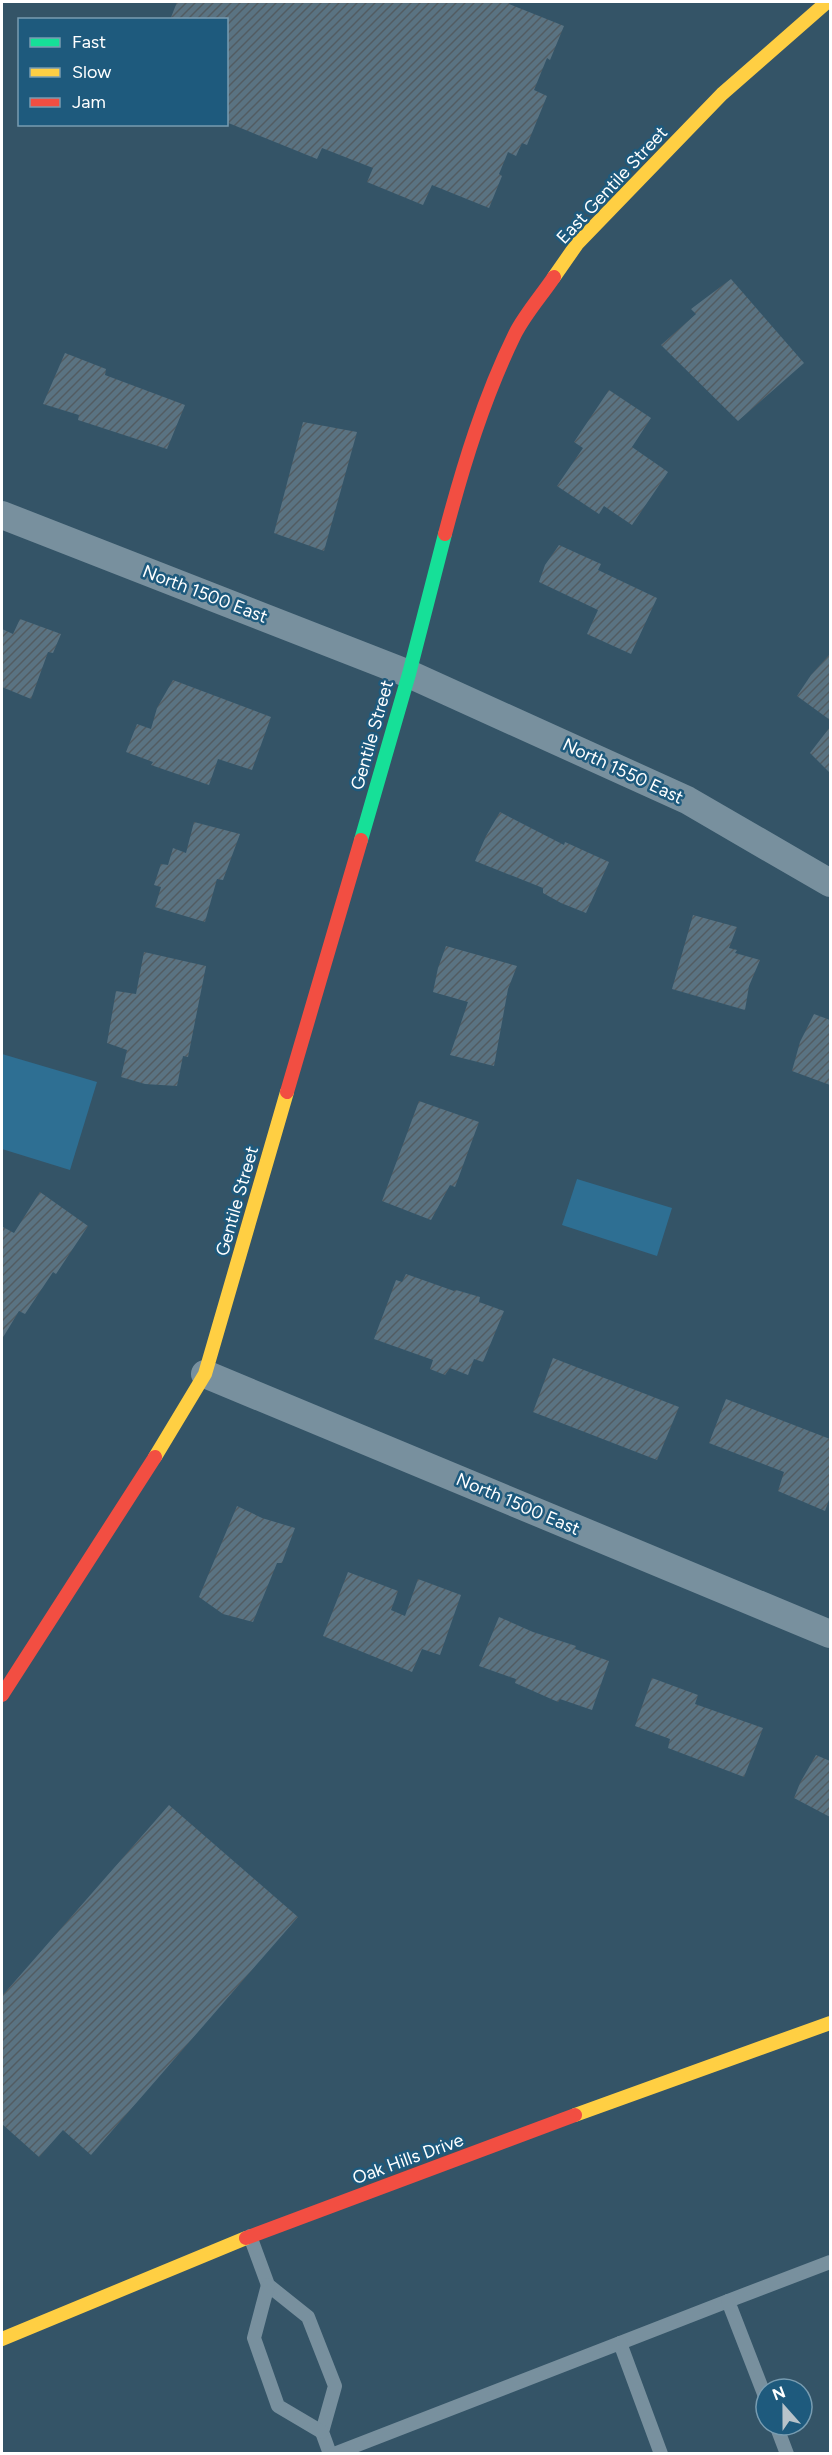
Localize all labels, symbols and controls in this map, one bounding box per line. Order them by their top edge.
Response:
legend [18,18,228,126]
text: Fast [72,31,106,53]
text: Slow [72,61,111,83]
text: Jam [72,91,106,113]
street label: East Gentile Street [552,122,672,248]
street label: North 1500 East [139,560,271,628]
street label: Gentile Street [346,677,398,792]
street label: North 1550 East [559,733,687,809]
street label: Gentile Street [211,1143,263,1258]
street label: North 1500 East [453,1468,583,1540]
street label: Oak Hills Drive [350,2129,467,2189]
north arrow [754,2377,814,2437]
text: N [770,2382,788,2405]

